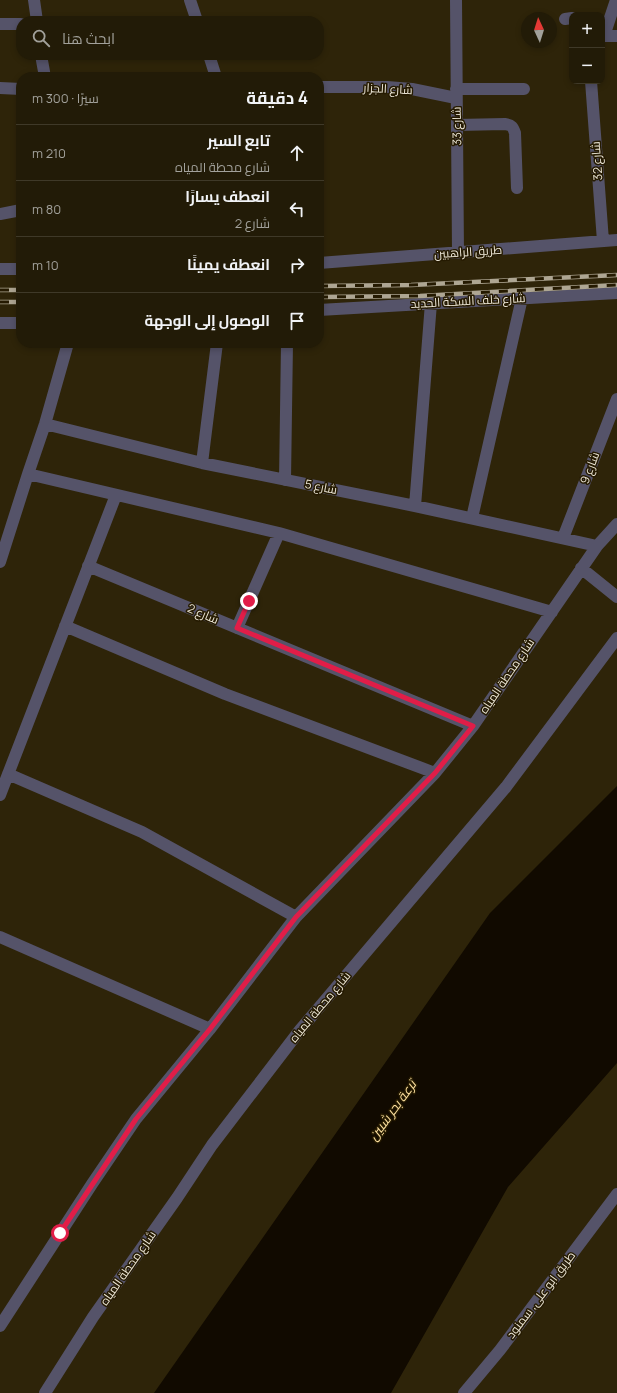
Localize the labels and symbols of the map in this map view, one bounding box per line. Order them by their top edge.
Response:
north arrow [521,12,557,48]
street label: شارع الجزار [362,79,413,98]
street label: شارع 33 [448,106,465,146]
street label: شارع 32 [587,141,606,181]
street label: طريق الراهبين [433,241,503,262]
street label: شارع خلف السكة الحديد [410,289,526,312]
street label: شارع 9 [576,449,603,486]
street label: شارع 5 [303,475,339,498]
route end [240,592,258,610]
street label: شارع 2 [185,599,222,628]
street label: شارع محطة المياه [475,635,538,717]
street label: شارع محطة المياه [285,968,354,1046]
water label: ترعة بحر شبين [364,1074,421,1144]
route start [51,1224,69,1242]
street label: شارع محطة المياه [95,1227,160,1308]
street label: طريق ابو على, سمنود [502,1248,579,1342]

